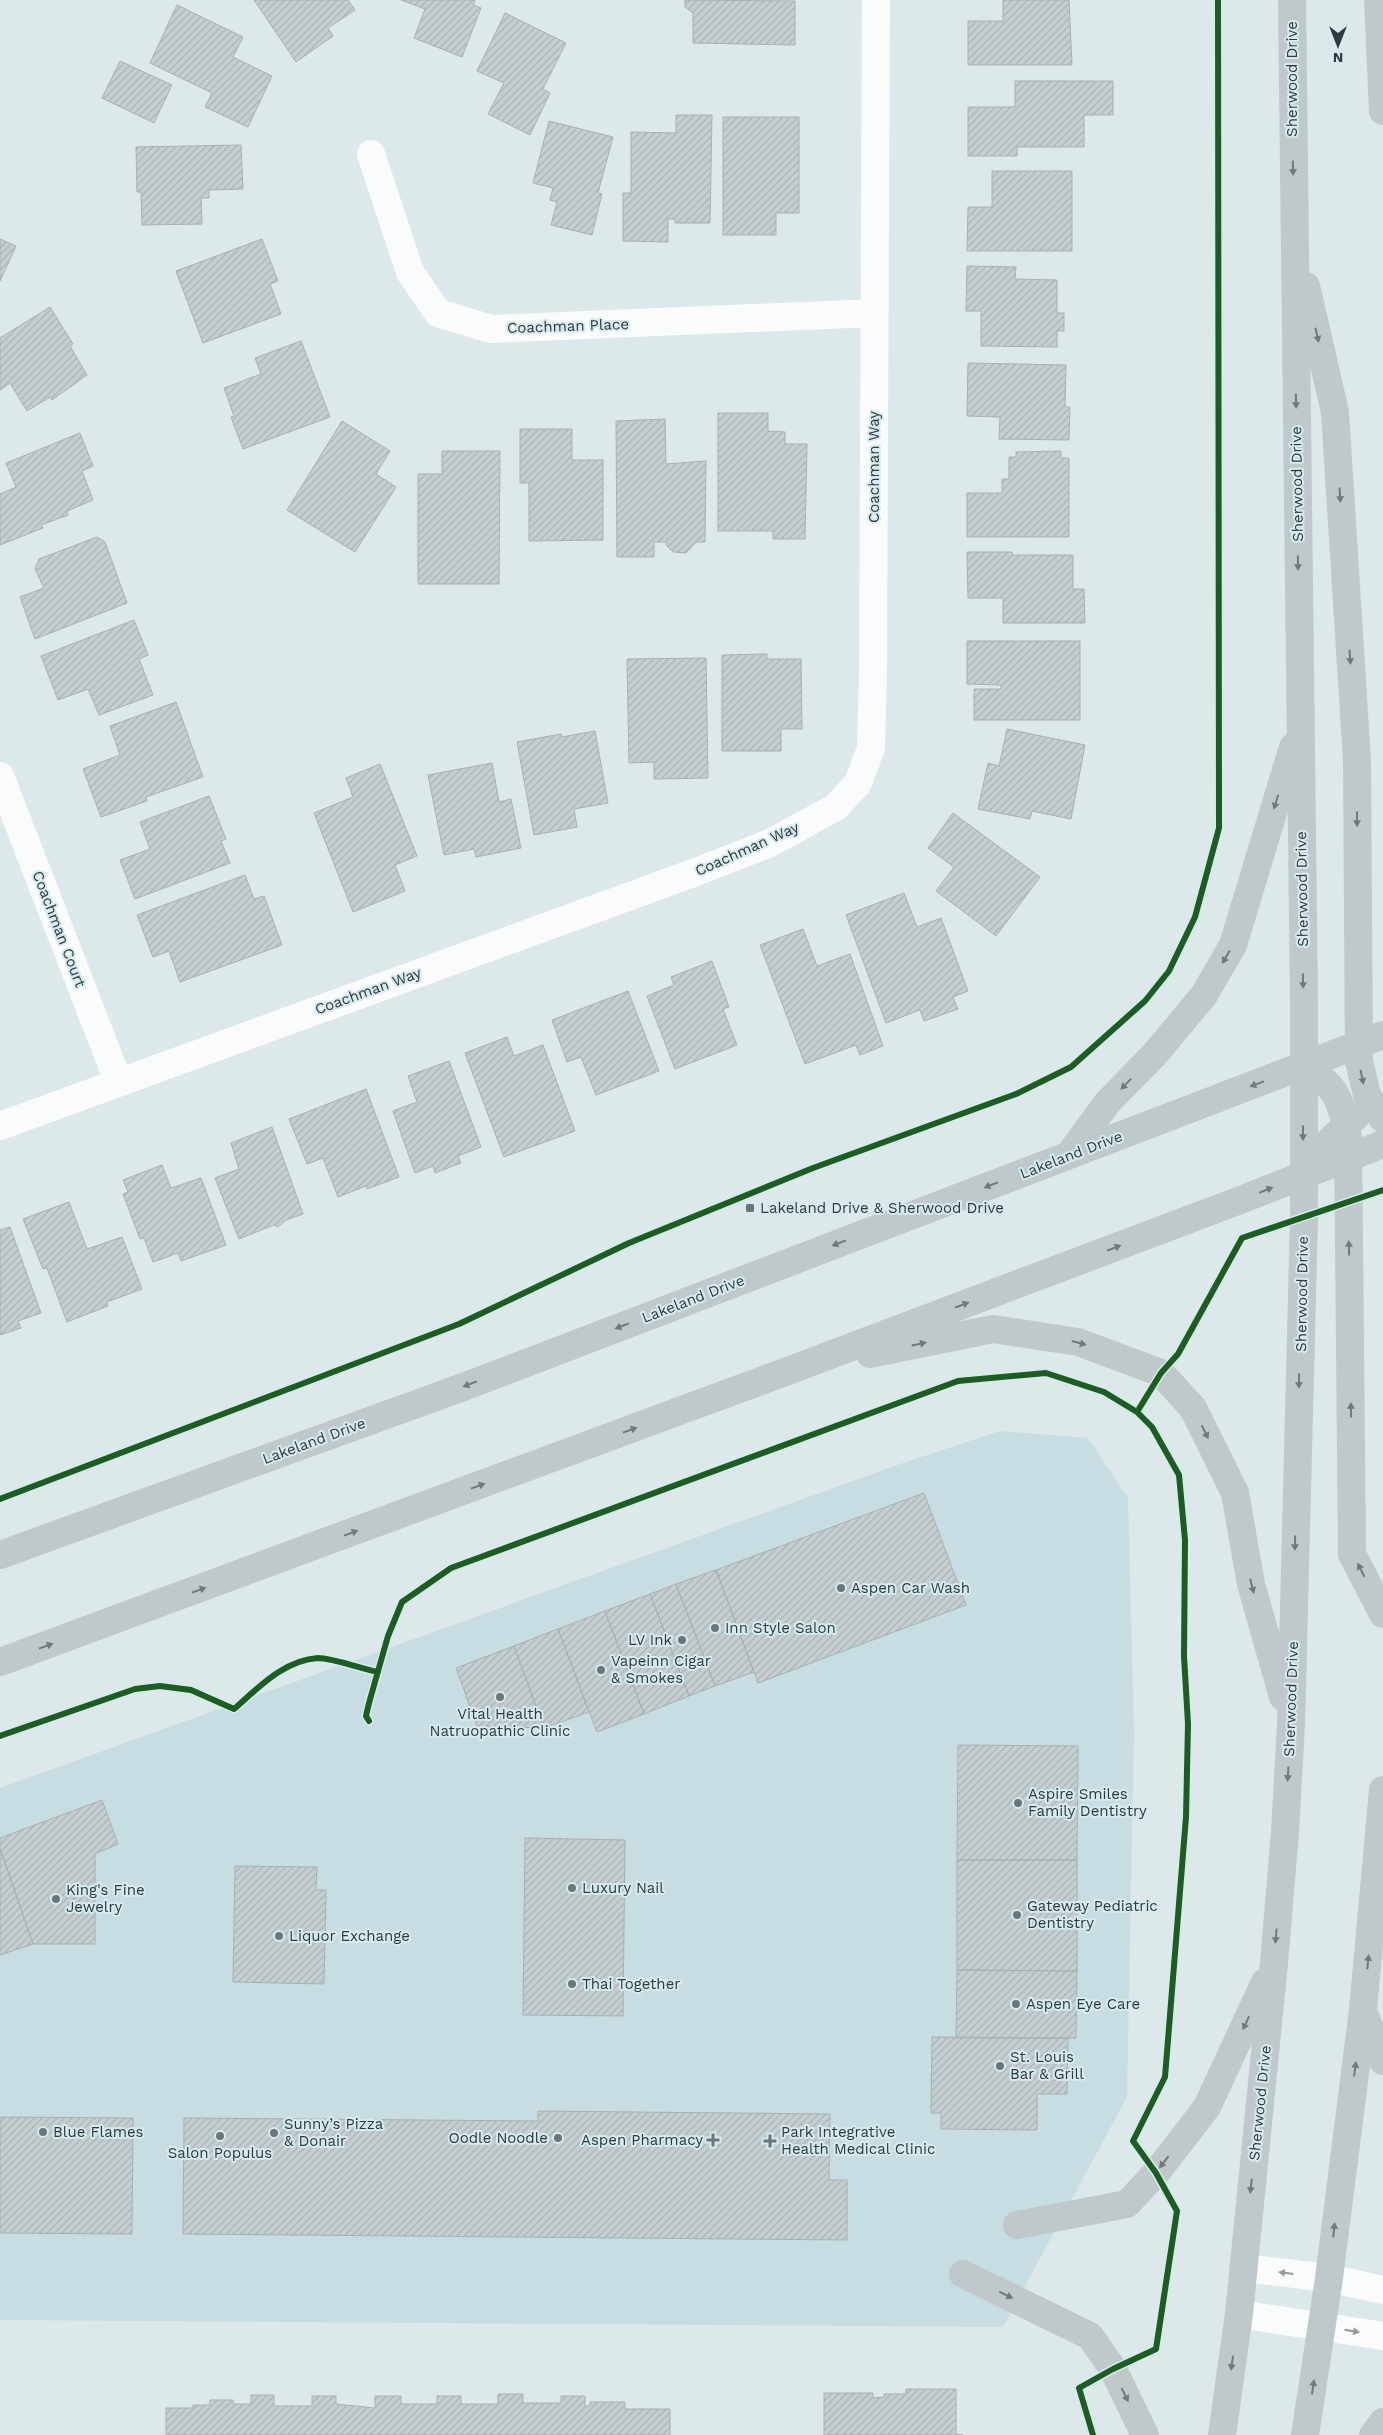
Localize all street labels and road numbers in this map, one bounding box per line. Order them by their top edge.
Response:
street label: Sherwood Drive [1283,21,1301,137]
street label: Coachman Place [507,315,629,337]
street label: Coachman Way [865,411,883,523]
street label: Sherwood Drive [1287,426,1307,542]
street label: Coachman Way [692,818,802,880]
street label: Sherwood Drive [1292,831,1312,947]
street label: Coachman Court [29,868,90,990]
street label: Coachman Way [312,963,424,1019]
street label: Lakeland Drive [1017,1127,1125,1183]
street label: Sherwood Drive [1292,1236,1312,1352]
street label: Lakeland Drive [639,1271,747,1327]
street label: Lakeland Drive [260,1414,368,1468]
street label: Sherwood Drive [1280,1641,1302,1757]
street label: Sherwood Drive [1245,2044,1275,2162]

